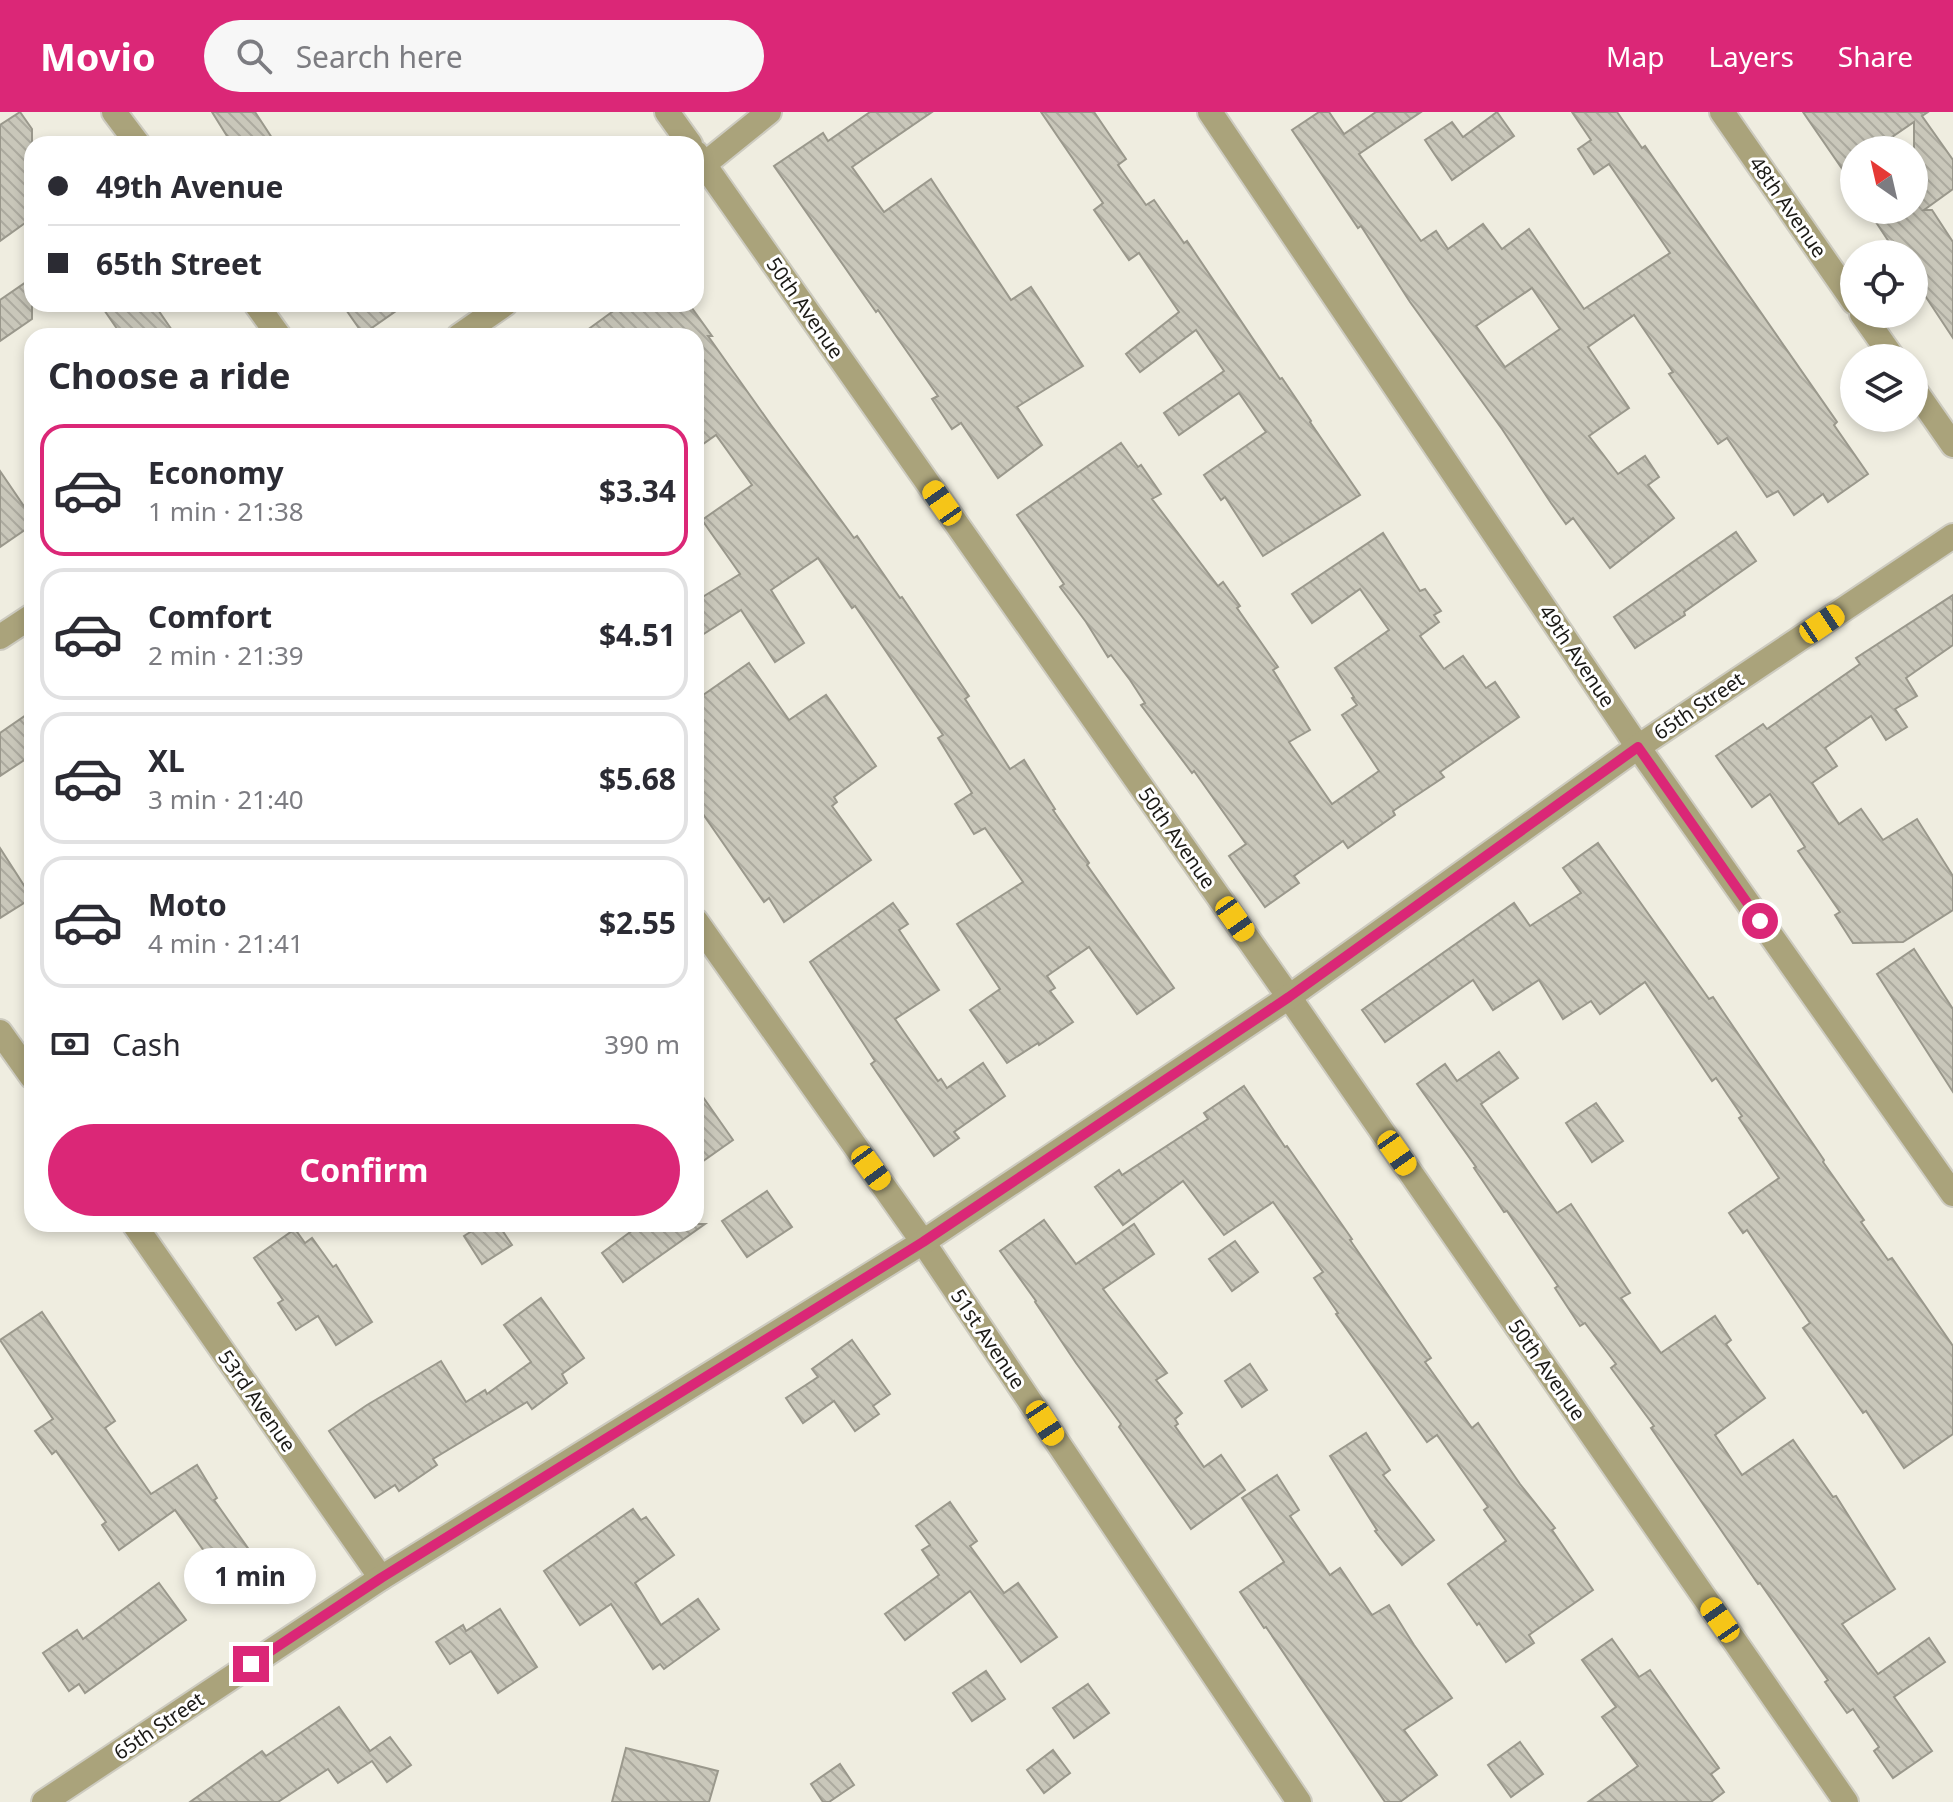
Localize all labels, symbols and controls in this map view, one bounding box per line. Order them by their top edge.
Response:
search box [204,20,764,92]
text: Movio [40,30,156,82]
icon: search [232,34,276,78]
text: Search here [296,36,463,77]
text: Map [1606,37,1664,75]
text: Layers [1708,37,1794,75]
text: Share [1838,37,1913,75]
north arrow [1840,136,1928,224]
map controls [1840,136,1928,432]
street label: 48th Avenue [1744,151,1833,263]
text: 49th Avenue [96,166,283,207]
button: locate [1840,240,1928,328]
text: 65th Street [96,243,262,284]
street label: 50th Avenue [761,252,850,364]
button: layers [1840,344,1928,432]
text: Choose a ride [48,351,290,400]
text: Economy [148,452,284,493]
icon: car [52,454,124,526]
text: $3.34 [599,470,676,511]
car [918,476,966,530]
text: 1 min · 21:38 [148,493,304,529]
text: Comfort [148,596,272,637]
icon: car [52,598,124,670]
street label: 49th Avenue [1533,599,1622,712]
car [1795,601,1849,647]
text: $4.51 [599,614,676,655]
text: 2 min · 21:39 [148,637,304,673]
street label: 65th Street [1648,665,1749,746]
text: XL [148,740,185,781]
icon: car [52,742,124,814]
text: $5.68 [599,758,676,799]
text: 3 min · 21:40 [148,781,304,817]
street label: 50th Avenue [1133,782,1222,894]
text: Moto [148,884,227,925]
icon: car [52,886,124,958]
car [1211,892,1259,946]
text: $2.55 [599,902,676,943]
route start [1742,903,1778,939]
text: 4 min · 21:41 [148,925,304,961]
icon: cash [48,1022,92,1066]
text: Cash [112,1024,181,1065]
text: 390 m [604,1026,680,1062]
button: Confirm [48,1124,680,1216]
car [1373,1126,1421,1180]
car [847,1142,895,1194]
street label: 51st Avenue [945,1283,1032,1394]
street label: 50th Avenue [1503,1314,1592,1426]
street label: 53rd Avenue [212,1344,302,1457]
car [1022,1396,1068,1450]
callout: 1 min [185,1548,317,1604]
text: 1 min [214,1558,286,1594]
car [1696,1593,1744,1647]
route end [233,1646,269,1682]
street label: 65th Street [108,1685,209,1766]

